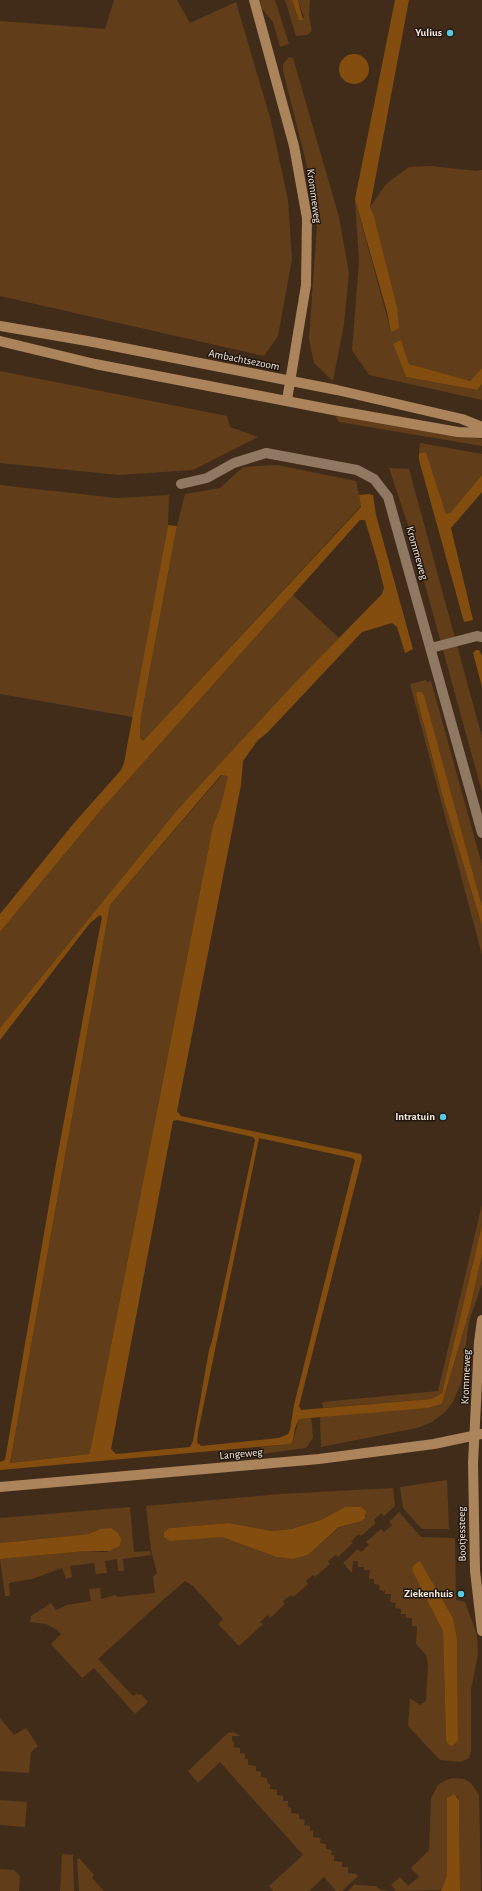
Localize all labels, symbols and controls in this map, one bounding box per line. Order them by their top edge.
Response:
place label: Yulius [415,26,442,40]
marker: Yulius [445,28,455,38]
street label: Krommeweg [304,168,324,224]
street label: Ambachtsezoom [207,347,281,373]
street label: Krommeweg [403,525,431,581]
place label: Intratuin [395,1110,435,1124]
marker: Intratuin [438,1112,448,1122]
street label: Krommeweg [458,1349,474,1405]
street label: Langeweg [219,1446,263,1462]
street label: Bootjessteeg [455,1506,469,1562]
place label: Ziekenhuis [404,1587,453,1601]
marker: Ziekenhuis [456,1589,466,1599]

